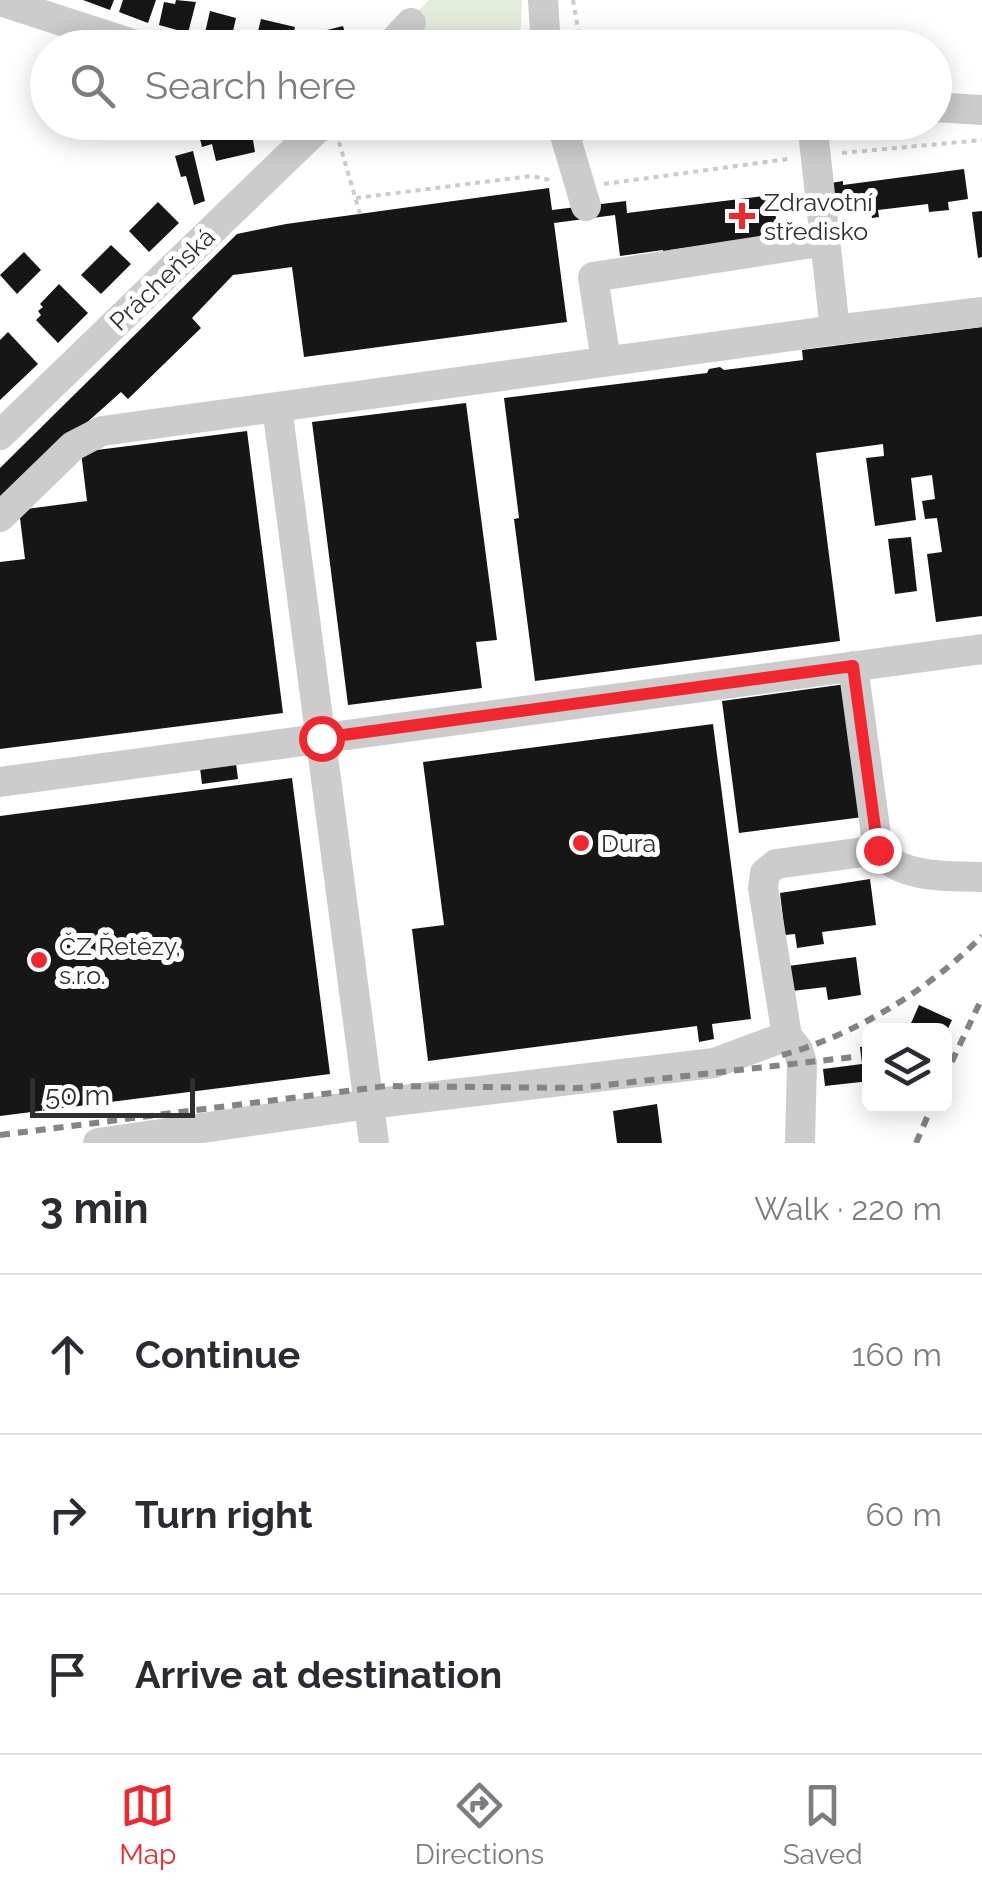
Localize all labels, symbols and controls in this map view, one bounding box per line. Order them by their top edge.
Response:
search box [30,30,952,140]
icon: search [65,58,120,113]
text: Search here [145,63,356,108]
place label: Zdravotní středisko [764,187,873,246]
marker: Zdravotní středisko [729,203,755,229]
street label: Prácheňská [103,222,221,336]
route start [299,716,345,762]
place label: Dura [601,828,656,858]
route end [856,828,902,874]
marker: Dura [570,832,592,854]
place label: ČZ Řetězy, s.r.o. [59,931,181,990]
marker: ČZ Řetězy, s.r.o. [28,949,50,971]
map controls [862,1023,952,1113]
button: layers [862,1023,952,1113]
scale bar [30,1073,195,1118]
text: 50 m [45,1079,110,1112]
text: 3 min [40,1184,149,1233]
text: Walk · 220 m [754,1190,942,1227]
icon: ahead [40,1327,95,1382]
text: Continue [135,1332,300,1377]
text: 160 m [852,1336,942,1373]
icon: right [40,1487,95,1542]
text: Turn right [135,1492,312,1537]
text: 60 m [866,1496,942,1533]
icon: arrive [40,1647,95,1702]
text: Arrive at destination [135,1652,502,1697]
tab: Map [119,1778,176,1871]
tab: Directions [415,1778,544,1871]
tab: Saved [783,1778,863,1871]

